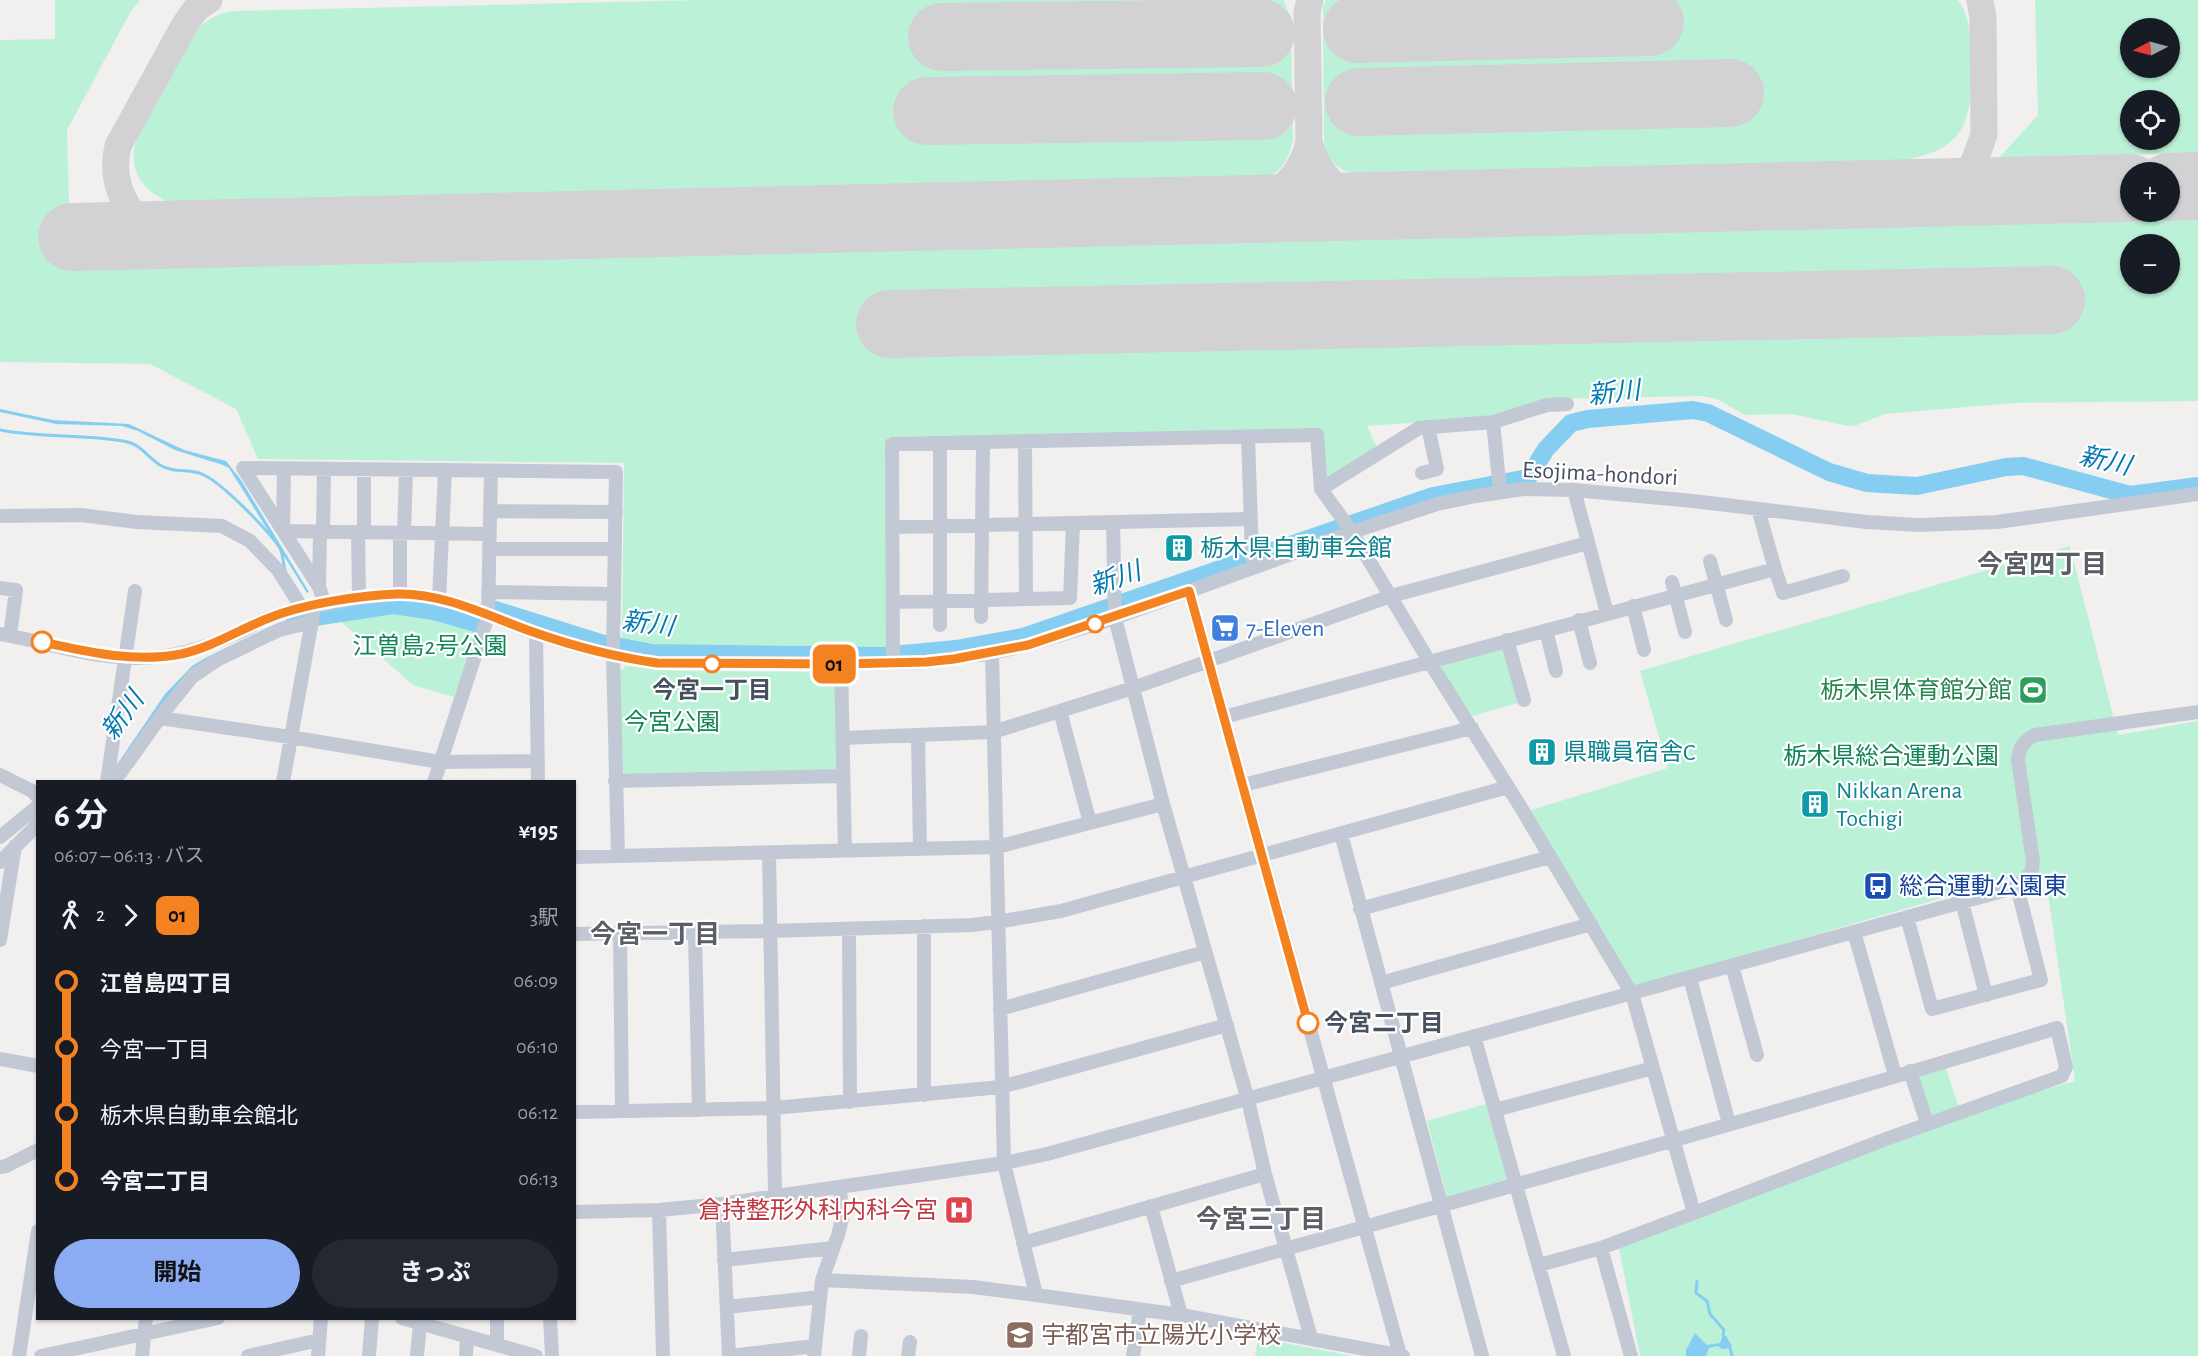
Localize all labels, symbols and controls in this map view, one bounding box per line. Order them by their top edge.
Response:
north arrow [2120,18,2180,78]
map controls [2120,18,2180,294]
button: locate [2120,90,2180,150]
button: + [2120,162,2180,222]
button: − [2120,234,2180,294]
water label: 新川 [1587,376,1644,409]
water label: 新川 [2077,441,2136,480]
street label: Esojima-hondori [1521,458,1678,490]
building icon: 栃木県自動車会館 [1163,532,1195,564]
place label: 栃木県自動車会館 [1200,535,1392,561]
district label: 今宮四丁目 [1977,550,2107,578]
water label: 新川 [1086,556,1147,600]
water label: 新川 [620,607,678,640]
supermarket icon: 7-Eleven [1209,612,1241,644]
unlabelled marker [1086,615,1104,633]
place label: 7-Eleven [1246,617,1324,641]
unlabelled marker [31,631,53,653]
park label: 江曽島2号公園 [353,633,507,659]
line badge: 01 [807,644,861,684]
text: 01 [825,654,843,675]
marker: 今宮一丁目 [703,655,721,673]
sports icon: 栃木県体育館分館 [2017,674,2049,706]
place label: 今宮一丁目 [652,677,772,703]
place label: 栃木県体育館分館 [1820,677,2012,703]
water label: 新川 [96,684,150,744]
park label: 今宮公園 [624,709,720,735]
building icon: 県職員宿舎C [1526,736,1558,768]
place label: 県職員宿舎C [1563,739,1695,765]
park label: 栃木県総合運動公園 [1783,743,1999,769]
place label: Nikkan Arena Tochigi [1836,779,1963,831]
building icon: Nikkan Arena Tochigi [1799,788,1831,820]
text: 6 分 [54,800,108,833]
text: ¥195 [518,820,558,842]
text: 06:07 – 06:13 · バス [54,846,204,866]
bus stop icon: 総合運動公園東 [1862,870,1894,902]
place label: 総合運動公園東 [1899,873,2067,899]
icon: walk [54,899,87,932]
icon: forward [114,899,147,932]
text: 2 [96,905,105,925]
text: 01 [168,905,187,926]
text: 3駅 [530,908,558,928]
district label: 今宮一丁目 [590,920,720,948]
text: 06:09 [514,971,558,991]
text: 江曽島四丁目 [100,973,232,995]
place label: 今宮二丁目 [1324,1010,1444,1036]
marker: 今宮二丁目 [1297,1012,1319,1034]
text: 06:10 [516,1037,558,1057]
text: 今宮一丁目 [100,1039,210,1061]
text: 06:12 [517,1103,558,1123]
text: 栃木県自動車会館北 [100,1105,298,1127]
text: 06:13 [518,1169,558,1189]
text: 今宮二丁目 [100,1171,210,1193]
hospital icon: 倉持整形外科内科今宮 [943,1194,975,1226]
place label: 倉持整形外科内科今宮 [698,1197,938,1223]
district label: 今宮三丁目 [1196,1205,1326,1233]
button: 開始 [54,1239,300,1308]
button: きっぷ [312,1239,558,1308]
school or university icon: 宇都宮市立陽光小学校 [1004,1319,1036,1351]
place label: 宇都宮市立陽光小学校 [1041,1322,1281,1348]

